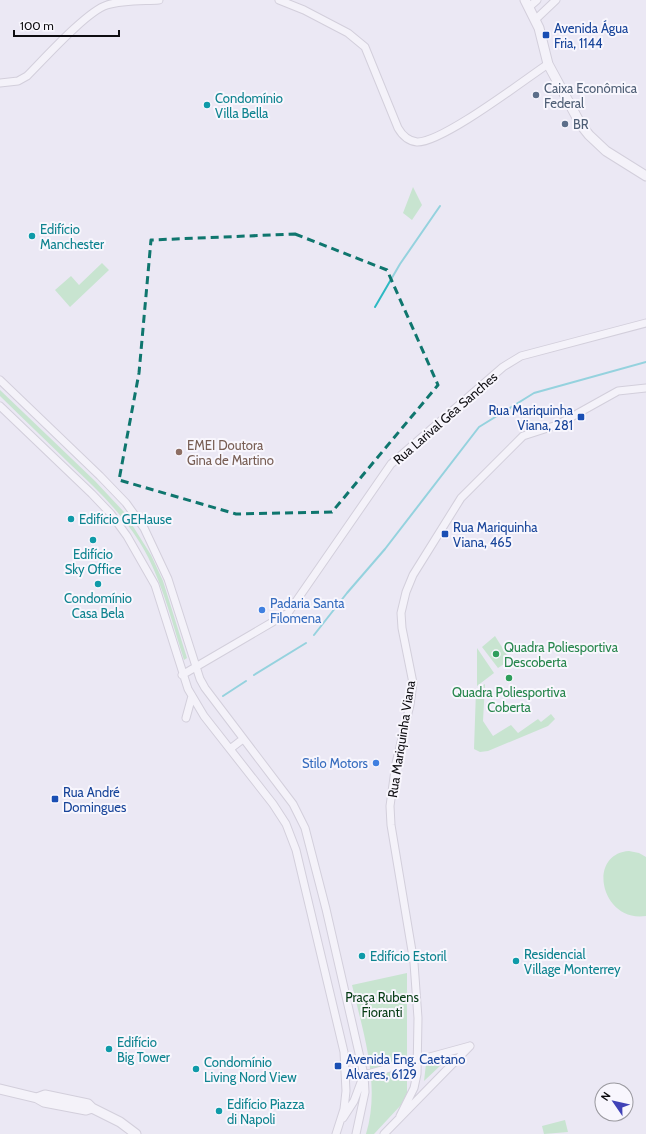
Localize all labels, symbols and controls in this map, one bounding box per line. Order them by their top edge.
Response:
scale bar [14,12,119,38]
text: 100 m [20,18,54,33]
place label: Avenida Água Fria, 1144 [554,19,629,51]
marker: Avenida Água Fria, 1144 [541,30,551,40]
place label: Caixa Econômica Federal [544,80,638,111]
place label: Condomínio Villa Bella [215,90,283,121]
marker: Caixa Econômica Federal [531,90,541,100]
marker: Condomínio Villa Bella [202,100,212,110]
place label: BR [573,116,589,132]
marker: BR [560,119,570,129]
place label: Edifício Manchester [40,221,105,252]
marker: Edifício Manchester [27,231,37,241]
street label: Rua Larival Gêa Sanches [390,368,501,467]
place label: Rua Mariquinha Viana, 281 [488,402,574,433]
marker: Rua Mariquinha Viana, 281 [576,412,586,422]
place label: EMEI Doutora Gina de Martino [187,437,274,468]
marker: EMEI Doutora Gina de Martino [174,447,184,457]
place label: Edifício GEHause [79,511,172,527]
marker: Edifício GEHause [66,514,76,524]
place label: Rua Mariquinha Viana, 465 [453,519,538,550]
marker: Rua Mariquinha Viana, 465 [440,529,450,539]
marker: Edifício Sky Office [88,535,98,545]
place label: Edifício Sky Office [65,546,122,577]
marker: Condomínio Casa Bela [93,579,103,589]
place label: Condomínio Casa Bela [64,590,132,621]
place label: Padaria Santa Filomena [270,595,345,626]
marker: Padaria Santa Filomena [257,605,267,615]
place label: Quadra Poliesportiva Descoberta [504,639,619,670]
marker: Quadra Poliesportiva Descoberta [491,649,501,659]
marker: Quadra Poliesportiva Coberta [504,673,514,683]
street label: Rua Mariquinha Viana [384,678,418,799]
place label: Quadra Poliesportiva Coberta [452,684,567,715]
place label: Stilo Motors [302,755,369,771]
marker: Stilo Motors [371,758,381,768]
place label: Rua André Domingues [63,784,127,815]
marker: Rua André Domingues [50,794,60,804]
place label: Residencial Village Monterrey [524,946,621,977]
place label: Edifício Estoril [370,948,447,964]
marker: Edifício Estoril [357,951,367,961]
marker: Residencial Village Monterrey [511,956,521,966]
park label: Praça Rubens Fioranti [345,989,419,1020]
place label: Edifício Big Tower [117,1034,171,1065]
marker: Edifício Big Tower [104,1044,114,1054]
place label: Avenida Eng. Caetano Alvares, 6129 [346,1051,465,1082]
place label: Condomínio Living Nord View [204,1054,297,1085]
marker: Avenida Eng. Caetano Alvares, 6129 [333,1061,343,1071]
marker: Condomínio Living Nord View [191,1064,201,1074]
north arrow [594,1082,634,1122]
text: N [598,1089,614,1104]
place label: Edifício Piazza di Napoli [227,1096,305,1127]
marker: Edifício Piazza di Napoli [214,1106,224,1116]

